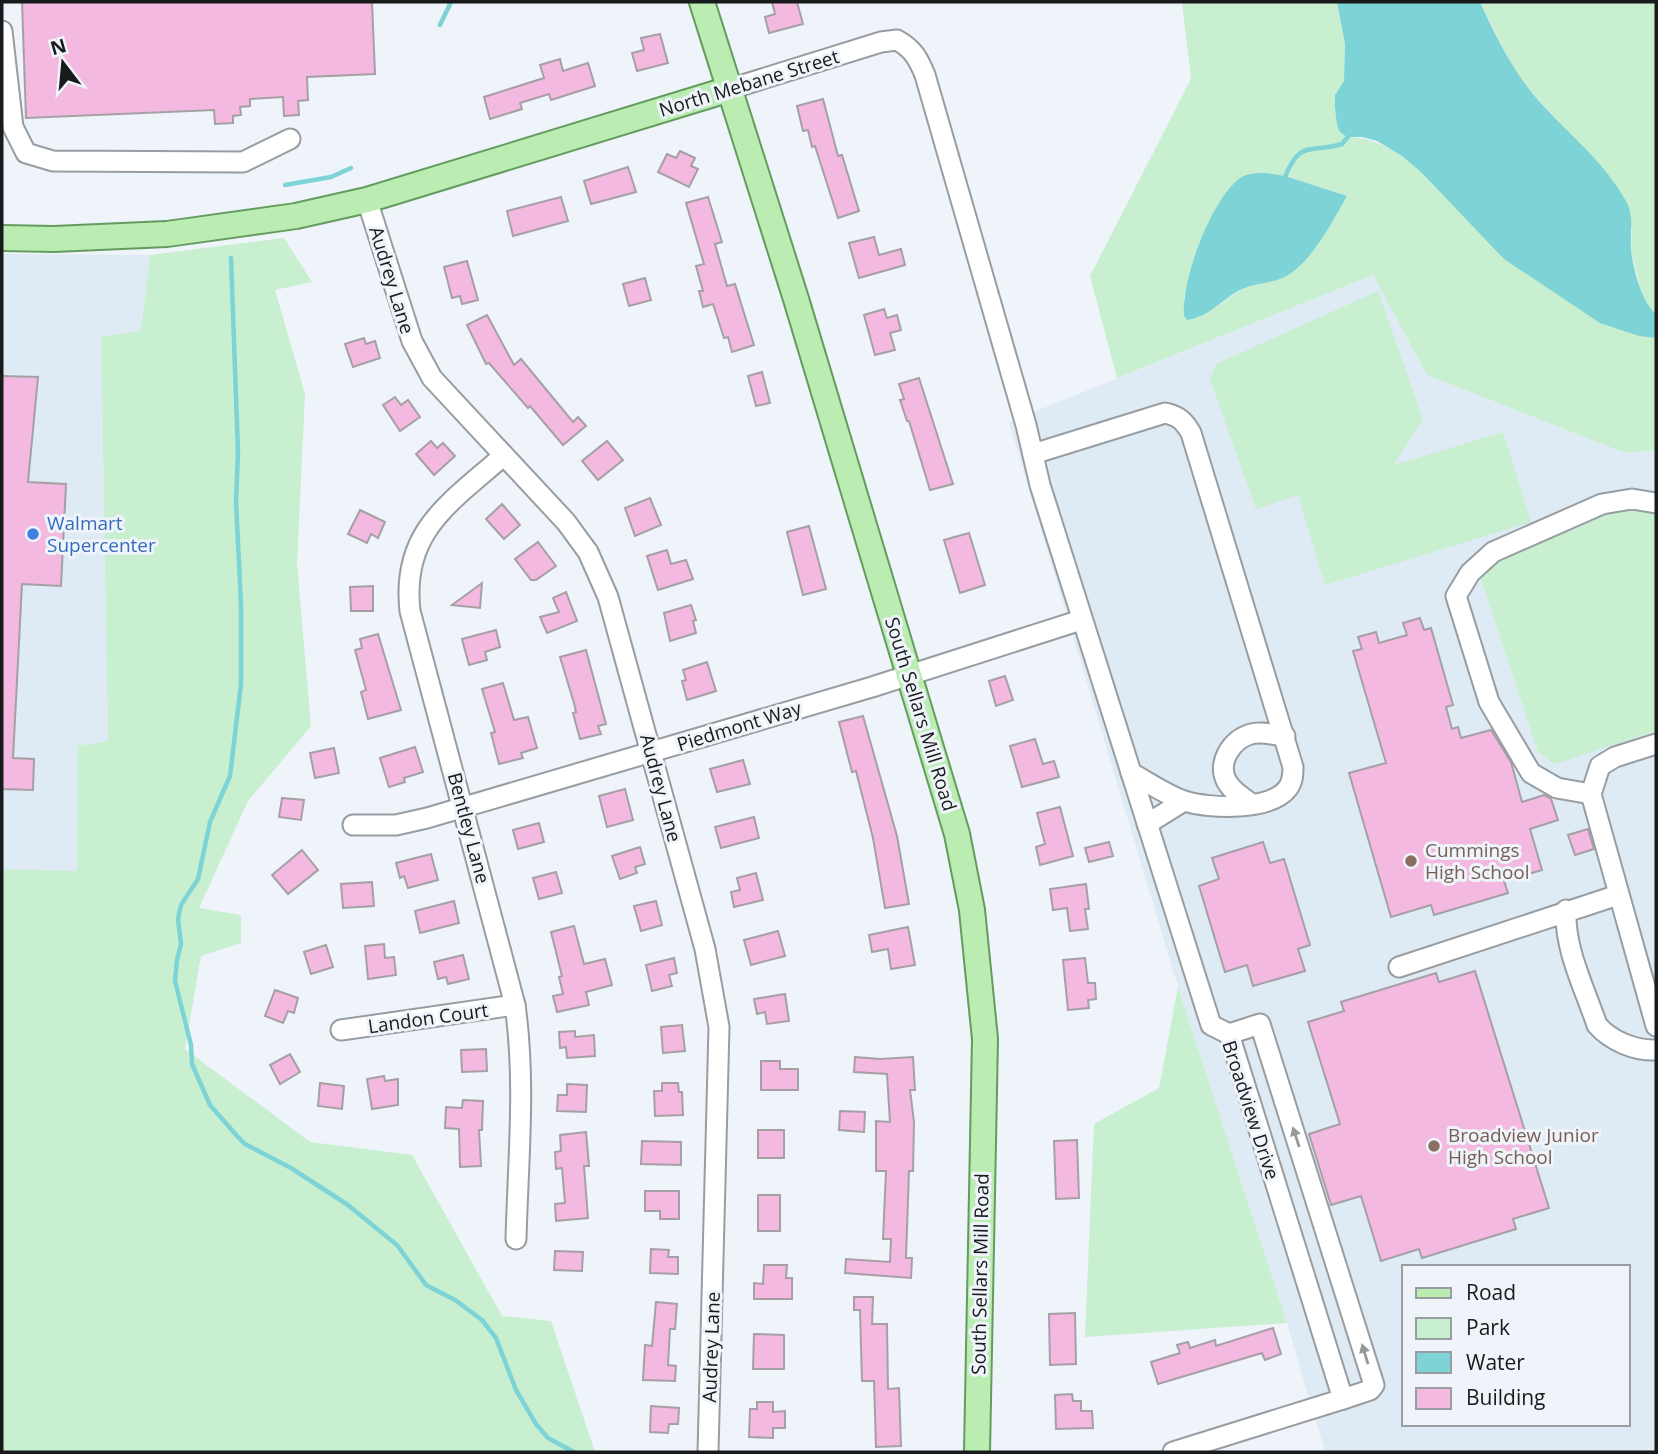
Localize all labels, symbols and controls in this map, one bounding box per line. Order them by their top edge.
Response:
north arrow [28,28,98,98]
text: N [47,32,69,61]
street label: North Mebane Street [656,43,842,123]
street label: Audrey Lane [363,223,421,337]
place label: Walmart Supercenter [47,510,156,558]
marker: Walmart Supercenter [25,526,41,542]
street label: South Sellars Mill Road [879,614,963,814]
street label: Piedmont Way [674,695,805,757]
street label: Audrey Lane [634,731,688,845]
street label: Bentley Lane [442,770,496,886]
place label: Cummings High School [1425,837,1530,885]
marker: Cummings High School [1403,853,1419,869]
street label: Landon Court [366,997,490,1039]
street label: Broadview Drive [1216,1037,1286,1183]
place label: Broadview Junior High School [1448,1122,1599,1170]
one-way arrow [1291,1127,1301,1148]
marker: Broadview Junior High School [1426,1138,1442,1154]
street label: South Sellars Mill Road [965,1173,995,1375]
legend [1402,1265,1630,1426]
text: Road [1466,1278,1516,1306]
street label: Audrey Lane [696,1291,726,1403]
text: Park [1466,1313,1510,1341]
one-way arrow [1359,1344,1369,1365]
text: Water [1466,1348,1525,1376]
text: Building [1466,1383,1545,1411]

